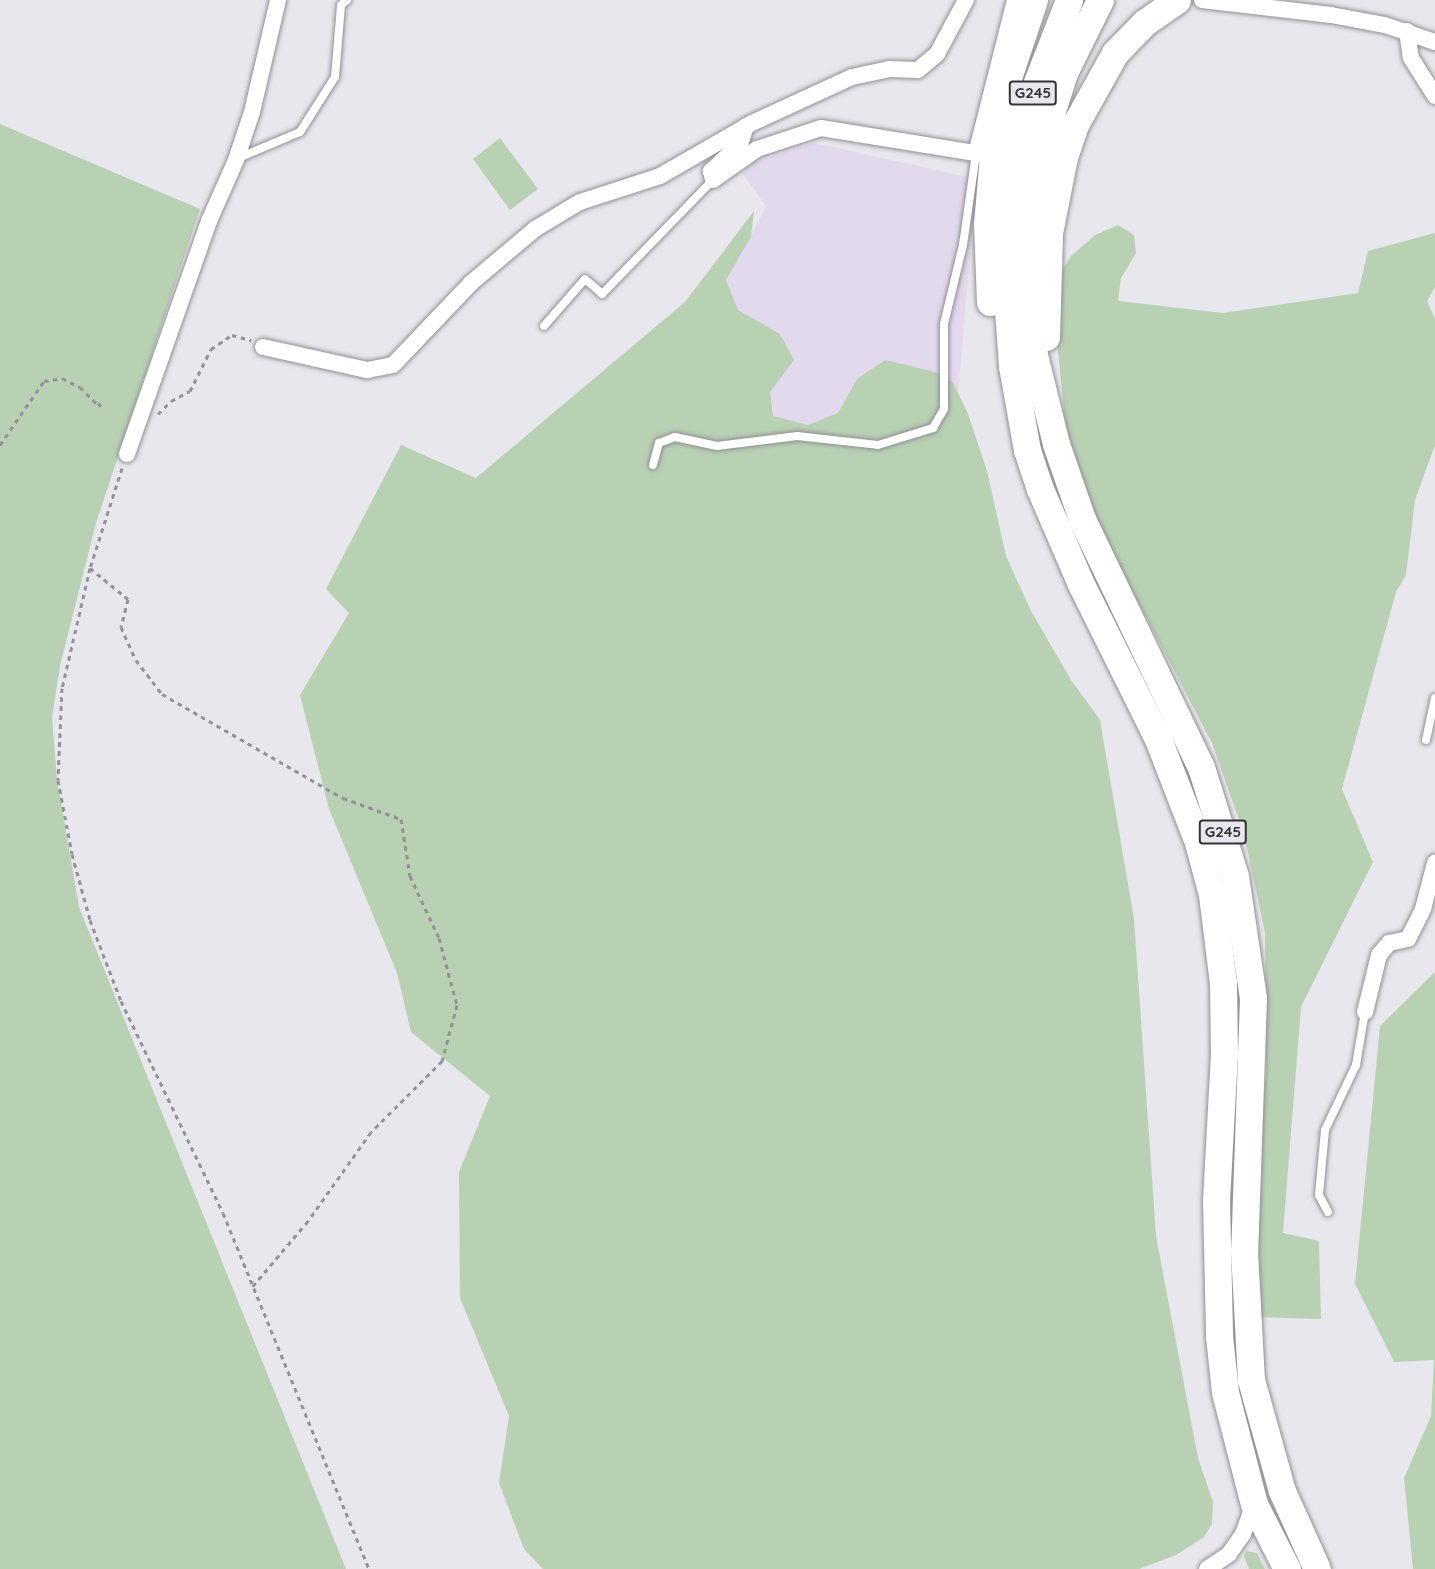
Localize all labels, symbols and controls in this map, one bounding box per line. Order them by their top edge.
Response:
road number: G245 [1008,81,1058,105]
road number: G245 [1198,820,1248,844]

